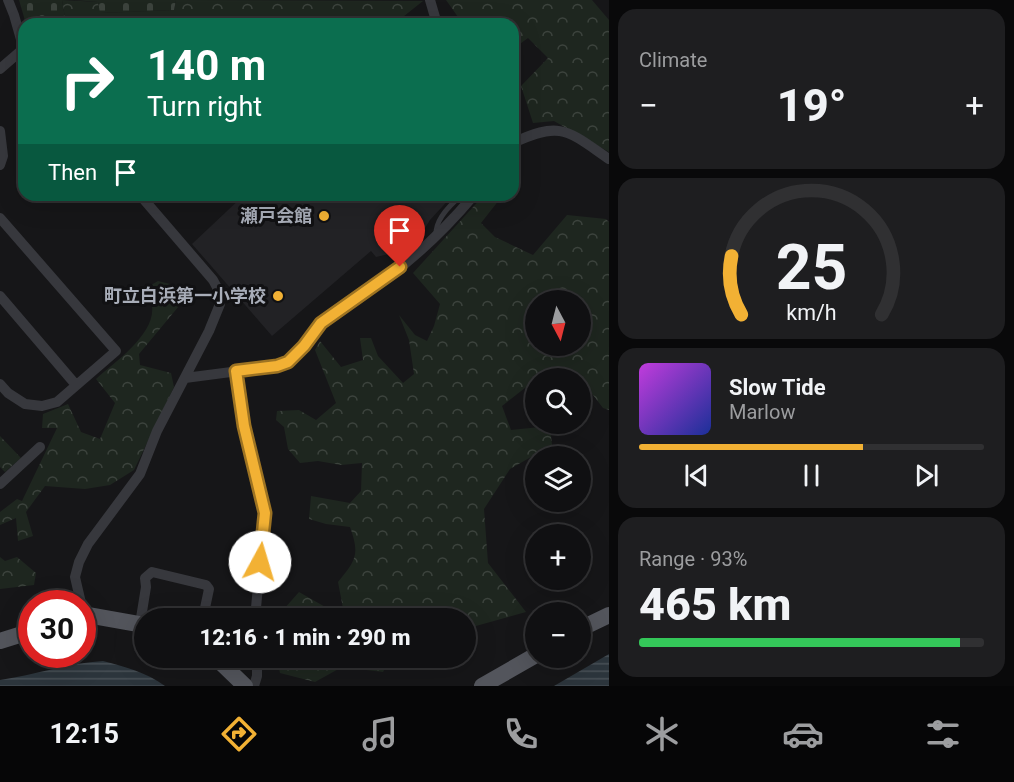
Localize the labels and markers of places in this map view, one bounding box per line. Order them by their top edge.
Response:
place label: 瀬戸会館 [240,205,312,226]
pin [374,205,425,267]
marker: 瀬戸会館 [317,209,331,223]
place label: 町立白浜第一小学校 [104,285,266,306]
marker: 町立白浜第一小学校 [271,289,285,303]

